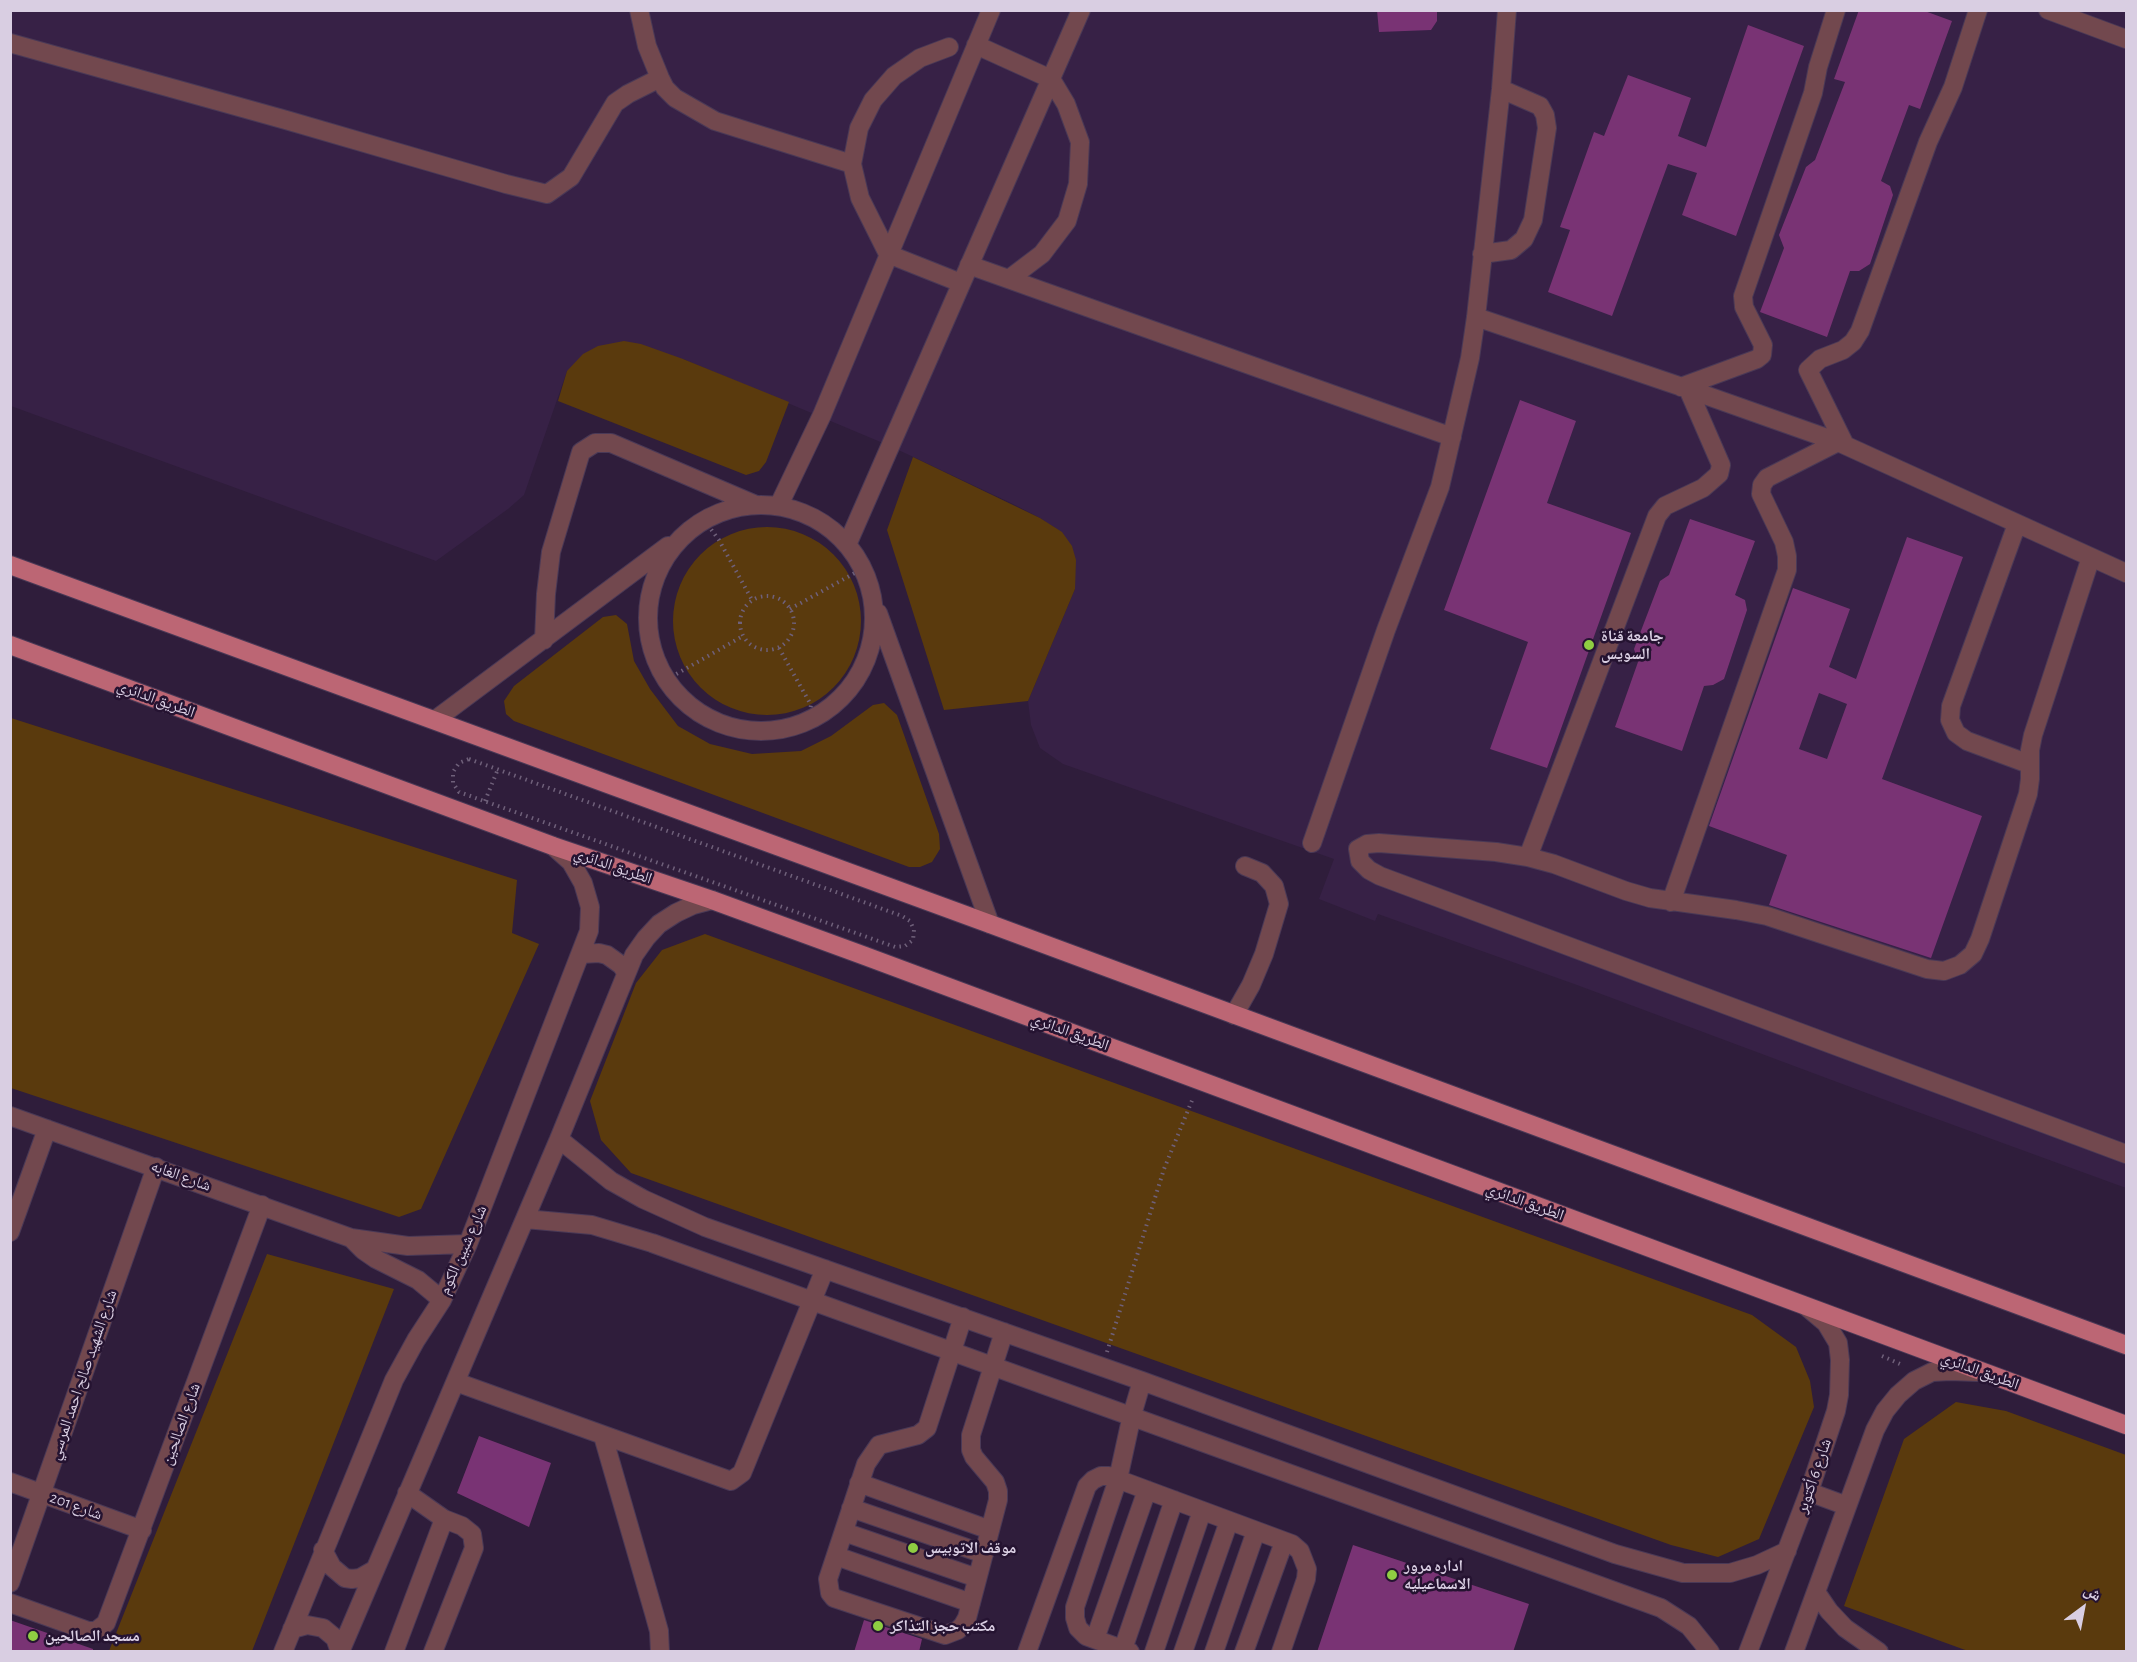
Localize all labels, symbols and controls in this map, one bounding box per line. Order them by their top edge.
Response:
place label: جامعة قناة السويس [1601,626,1664,664]
marker: جامعة قناة السويس [1582,638,1596,652]
street label: الطريق الدائري [114,676,198,722]
street label: الطريق الدائري [571,844,655,888]
street label: الطريق الدائري [1028,1009,1112,1055]
street label: شارع الغابه [148,1156,214,1196]
street label: الطريق الدائري [1483,1179,1567,1225]
street label: شارع شبين الكوم [435,1202,491,1298]
street label: شارع الشهيد صالح احمد المرسي [45,1287,121,1463]
street label: الطريق الدائري [1938,1348,2022,1394]
street label: شارع الصالحين [157,1380,205,1468]
street label: شارع 6 أكتوبر [1792,1436,1836,1516]
street label: شارع 201 [47,1488,105,1524]
place label: موقف الاتوبيس [925,1538,1016,1558]
marker: موقف الاتوبيس [906,1541,920,1555]
place label: اداره مرور الاسماعيليه [1404,1556,1471,1594]
marker: اداره مرور الاسماعيليه [1385,1568,1399,1582]
north arrow [2053,1578,2113,1638]
text: ش [2081,1581,2104,1604]
place label: مكتب حجز التذاكر [890,1616,995,1636]
marker: مكتب حجز التذاكر [871,1619,885,1633]
place label: مسجد الصالحين [45,1626,140,1646]
marker: مسجد الصالحين [26,1629,40,1643]

